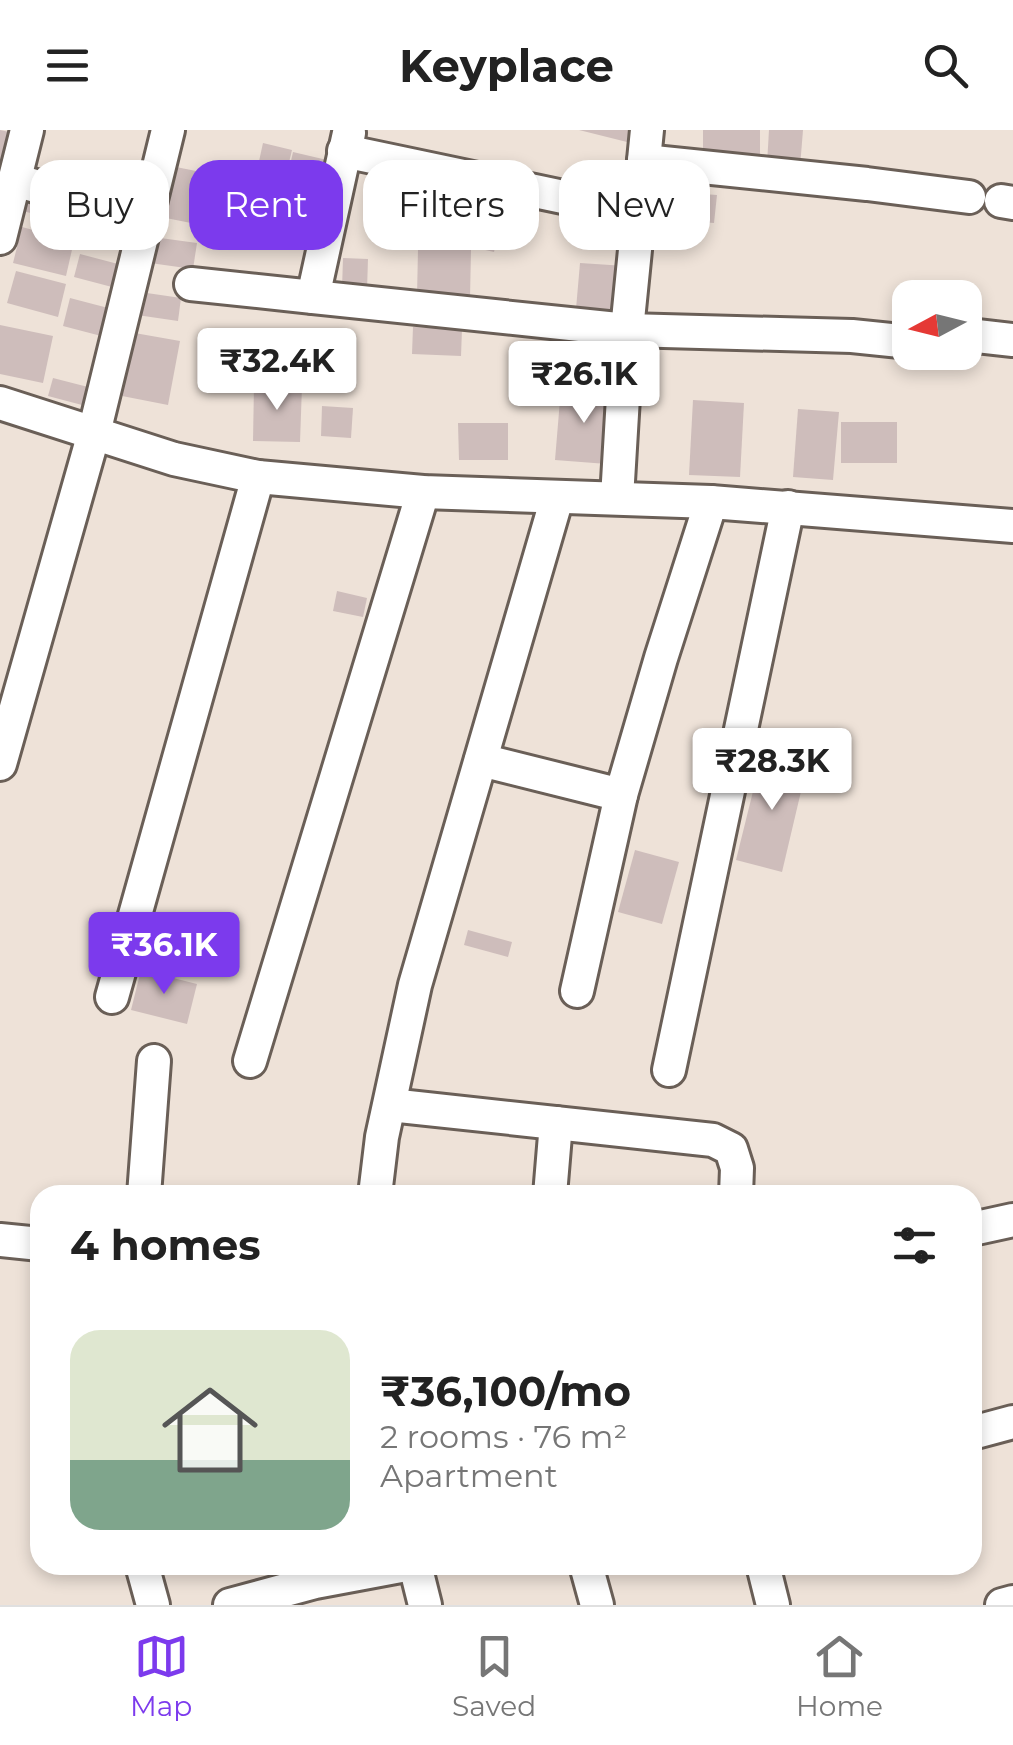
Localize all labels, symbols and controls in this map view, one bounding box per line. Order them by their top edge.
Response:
icon: menu [40,38,95,93]
text: Keyplace [399,38,614,93]
icon: search [918,38,973,93]
chip: Buy [30,160,169,250]
chip: Rent [189,160,343,250]
chip: Filters [363,160,539,250]
chip: New [559,160,710,250]
north arrow [892,280,982,370]
map controls [892,280,982,370]
pin: ₹32.4K [196,328,358,413]
text: ₹32.4K [219,341,335,380]
pin: ₹26.1K [503,341,665,426]
text: ₹26.1K [531,354,637,393]
pin: ₹28.3K [691,728,853,813]
text: ₹28.3K [715,741,829,780]
pin: ₹36.1K [83,912,245,997]
text: ₹36.1K [111,925,217,964]
icon: filters [887,1218,942,1273]
text: 4 homes [70,1219,261,1271]
text: ₹36,100/mo [380,1365,631,1417]
icon: home [150,1370,270,1490]
text: 2 rooms · 76 m² [380,1417,627,1456]
text: Apartment [380,1456,558,1495]
tab: Map [130,1629,192,1723]
tab: Saved [452,1629,536,1723]
tab: Home [796,1629,883,1723]

